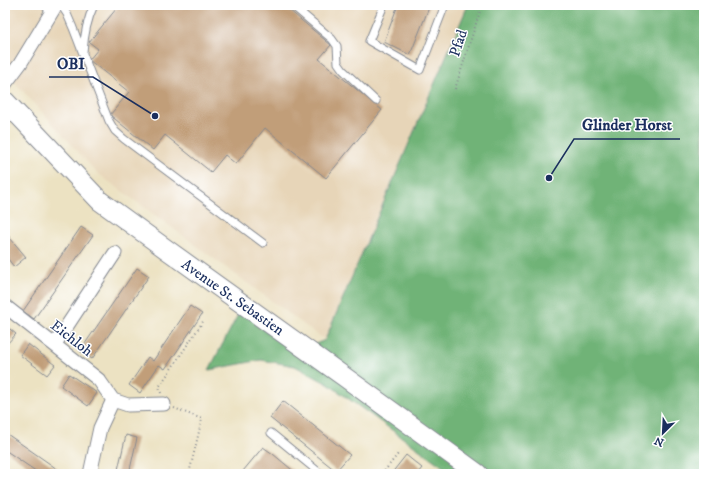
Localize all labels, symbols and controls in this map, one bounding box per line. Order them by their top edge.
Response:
street label: Pfad [445,27,472,59]
callout: OBI [49,49,93,77]
text: OBI [57,54,85,74]
callout: Glinder Horst [574,111,680,139]
text: Glinder Horst [582,115,673,135]
street label: Avenue St. Sebastien [178,255,288,340]
street label: Eichloh [47,316,97,361]
north arrow [643,413,683,453]
text: N [652,433,666,449]

